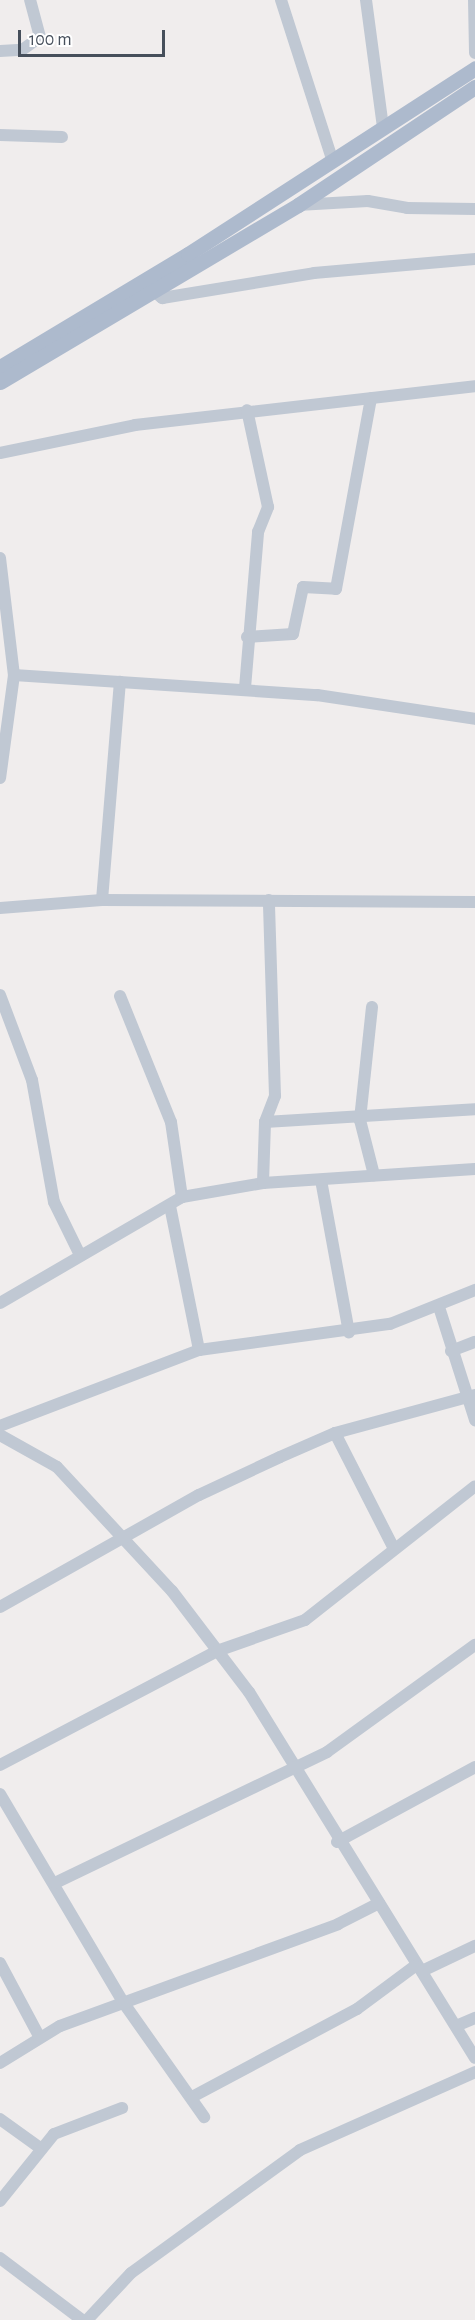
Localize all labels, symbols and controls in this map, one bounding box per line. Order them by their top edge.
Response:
scale bar [21,18,168,56]
text: 100 m [29,31,72,49]

